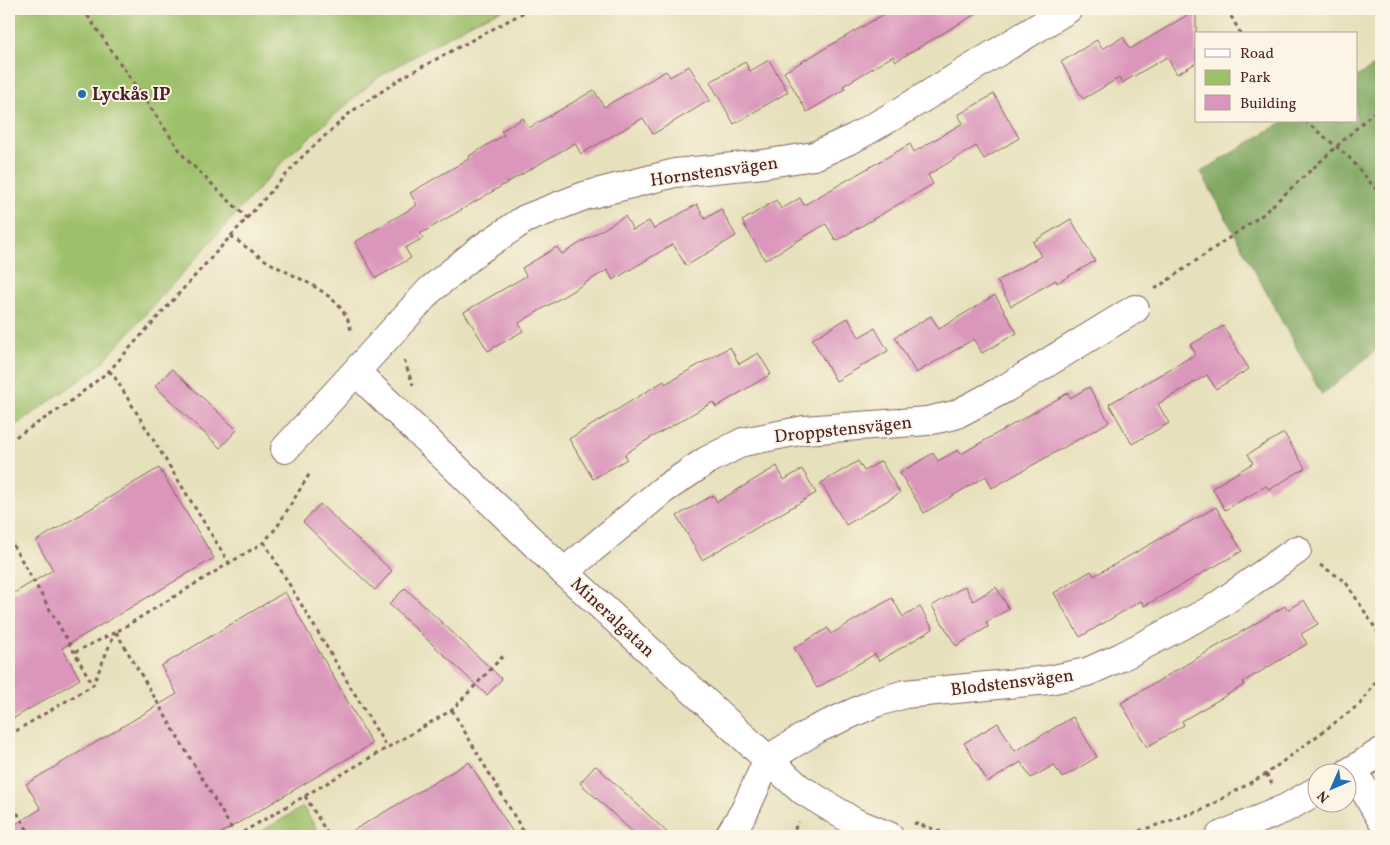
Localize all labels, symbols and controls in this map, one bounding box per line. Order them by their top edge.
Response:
legend [1195,32,1358,122]
text: Road [1240,44,1274,65]
text: Park [1240,68,1271,89]
place label: Lyckås IP [92,83,171,108]
marker: Lyckås IP [76,88,88,100]
text: Building [1240,94,1297,115]
street label: Hornstensvägen [649,151,780,194]
street label: Droppstensvägen [773,411,913,450]
street label: Mineralgatan [564,572,660,664]
street label: Blodstensvägen [949,664,1075,703]
north arrow [1308,762,1358,812]
text: N [1314,786,1334,806]

